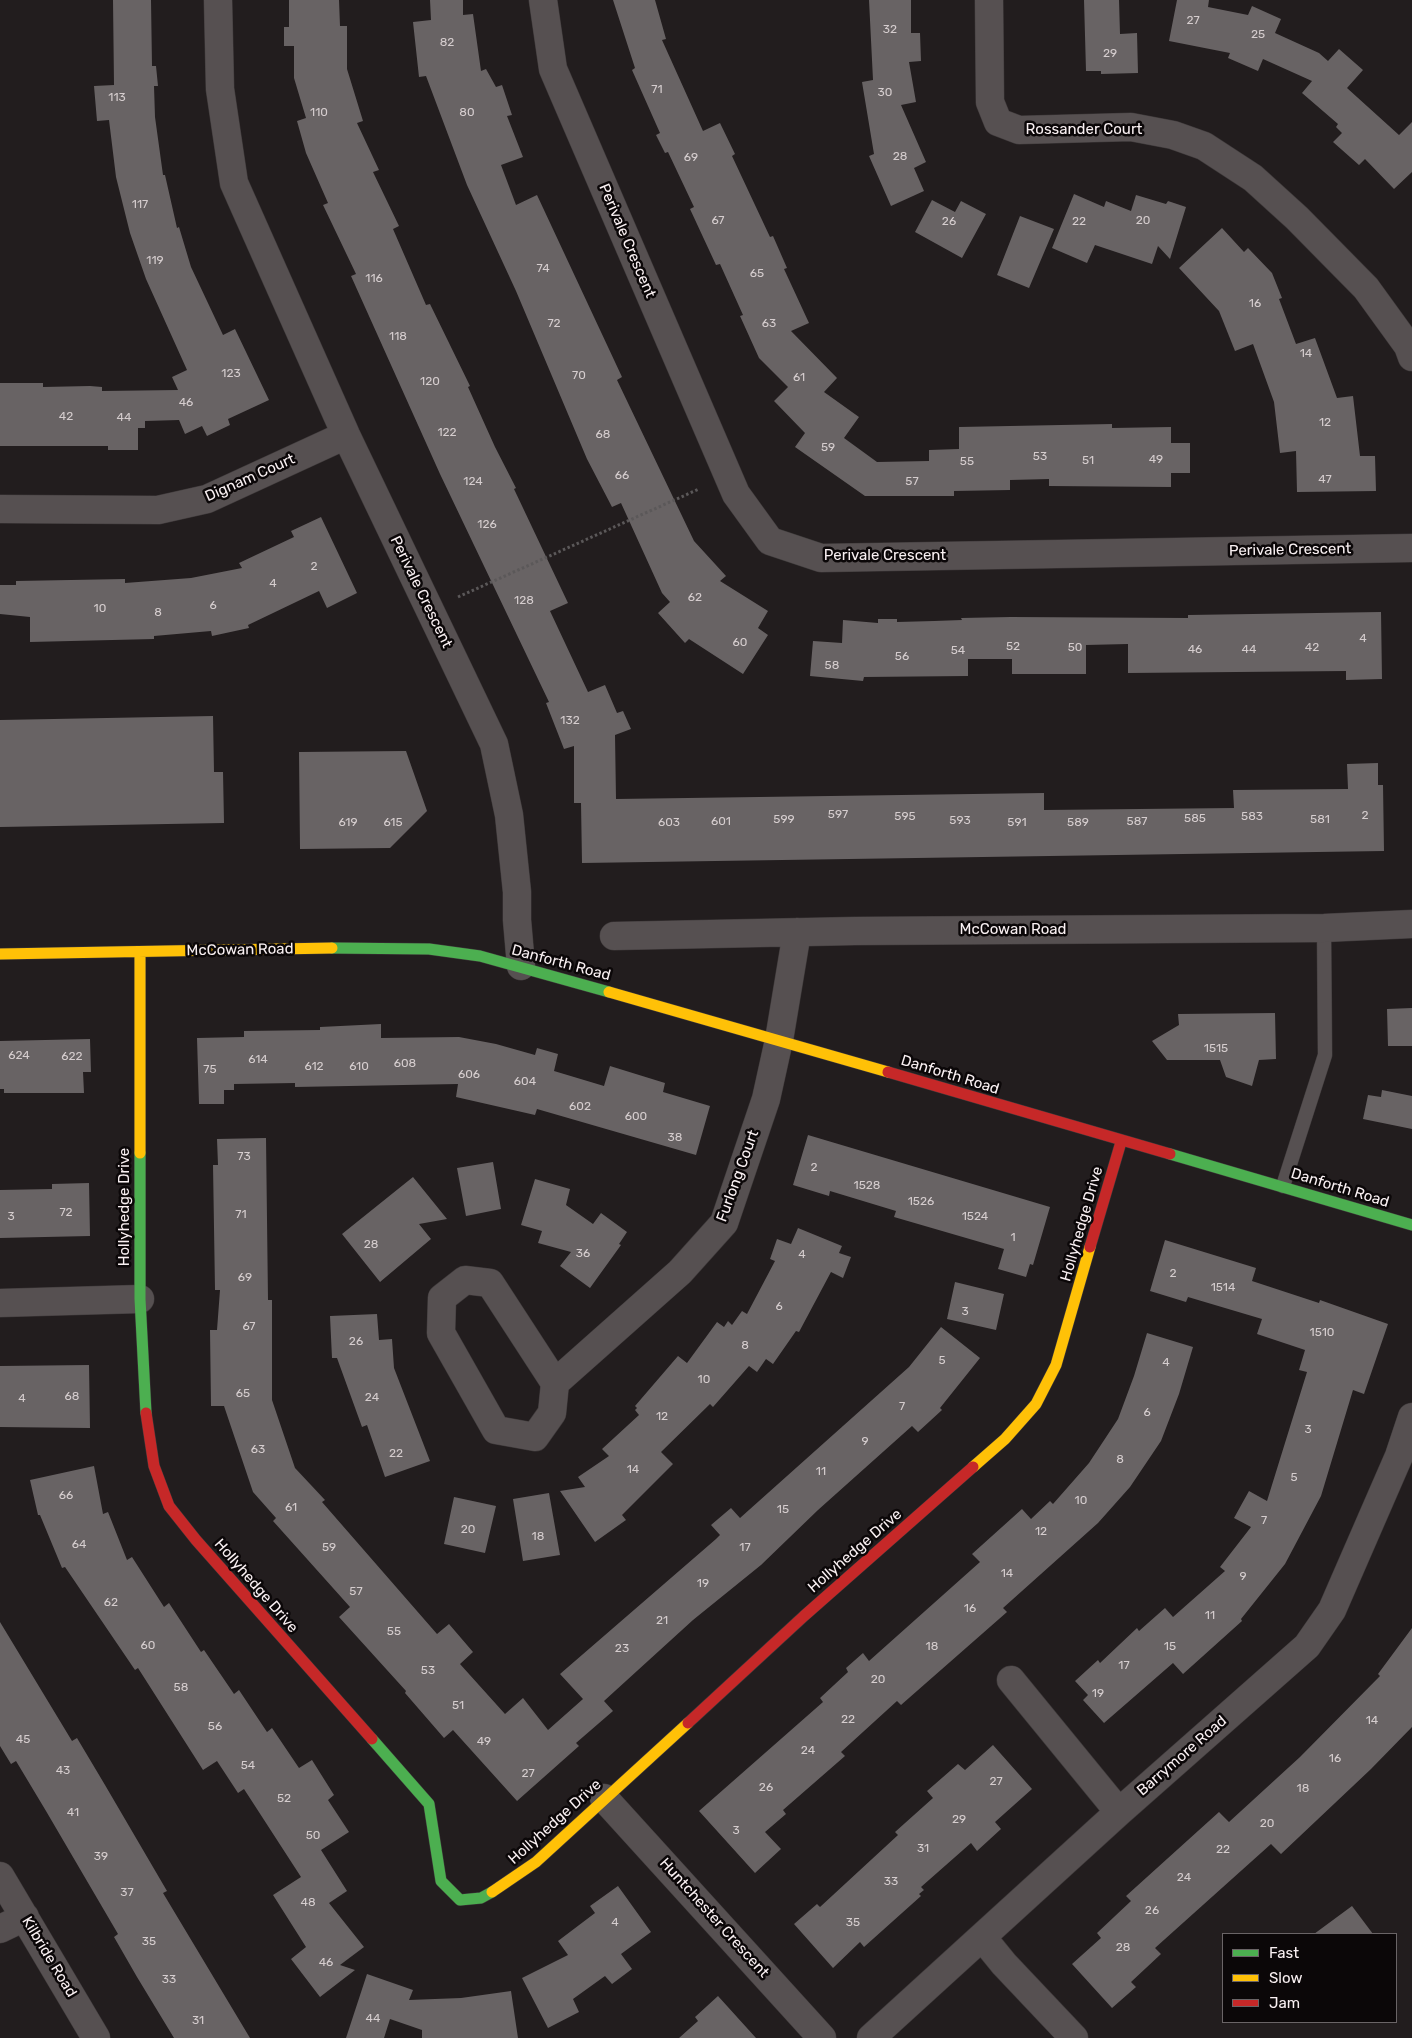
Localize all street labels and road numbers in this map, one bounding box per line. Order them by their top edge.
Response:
street label: Rossander Court [1026,121,1142,139]
street label: Perivale Crescent [595,181,659,301]
street label: Dignam Court [202,450,298,506]
street label: Perivale Crescent [386,533,456,651]
street label: Perivale Crescent [1229,540,1351,560]
street label: Perivale Crescent [824,547,946,565]
street label: McCowan Road [960,921,1066,939]
street label: McCowan Road [186,940,294,960]
street label: Danforth Road [510,941,612,985]
street label: Danforth Road [899,1052,1001,1098]
street label: Furlong Court [713,1128,763,1224]
street label: Hollyhedge Drive [116,1148,134,1266]
street label: Hollyhedge Drive [1057,1165,1107,1283]
street label: Danforth Road [1289,1165,1391,1211]
street label: Hollyhedge Drive [804,1505,906,1597]
street label: Hollyhedge Drive [210,1535,302,1637]
street label: Barrymore Road [1133,1712,1231,1800]
street label: Hollyhedge Drive [505,1776,605,1868]
street label: Huntchester Crescent [656,1854,772,1982]
street label: Kilbride Road [18,1913,80,2001]

